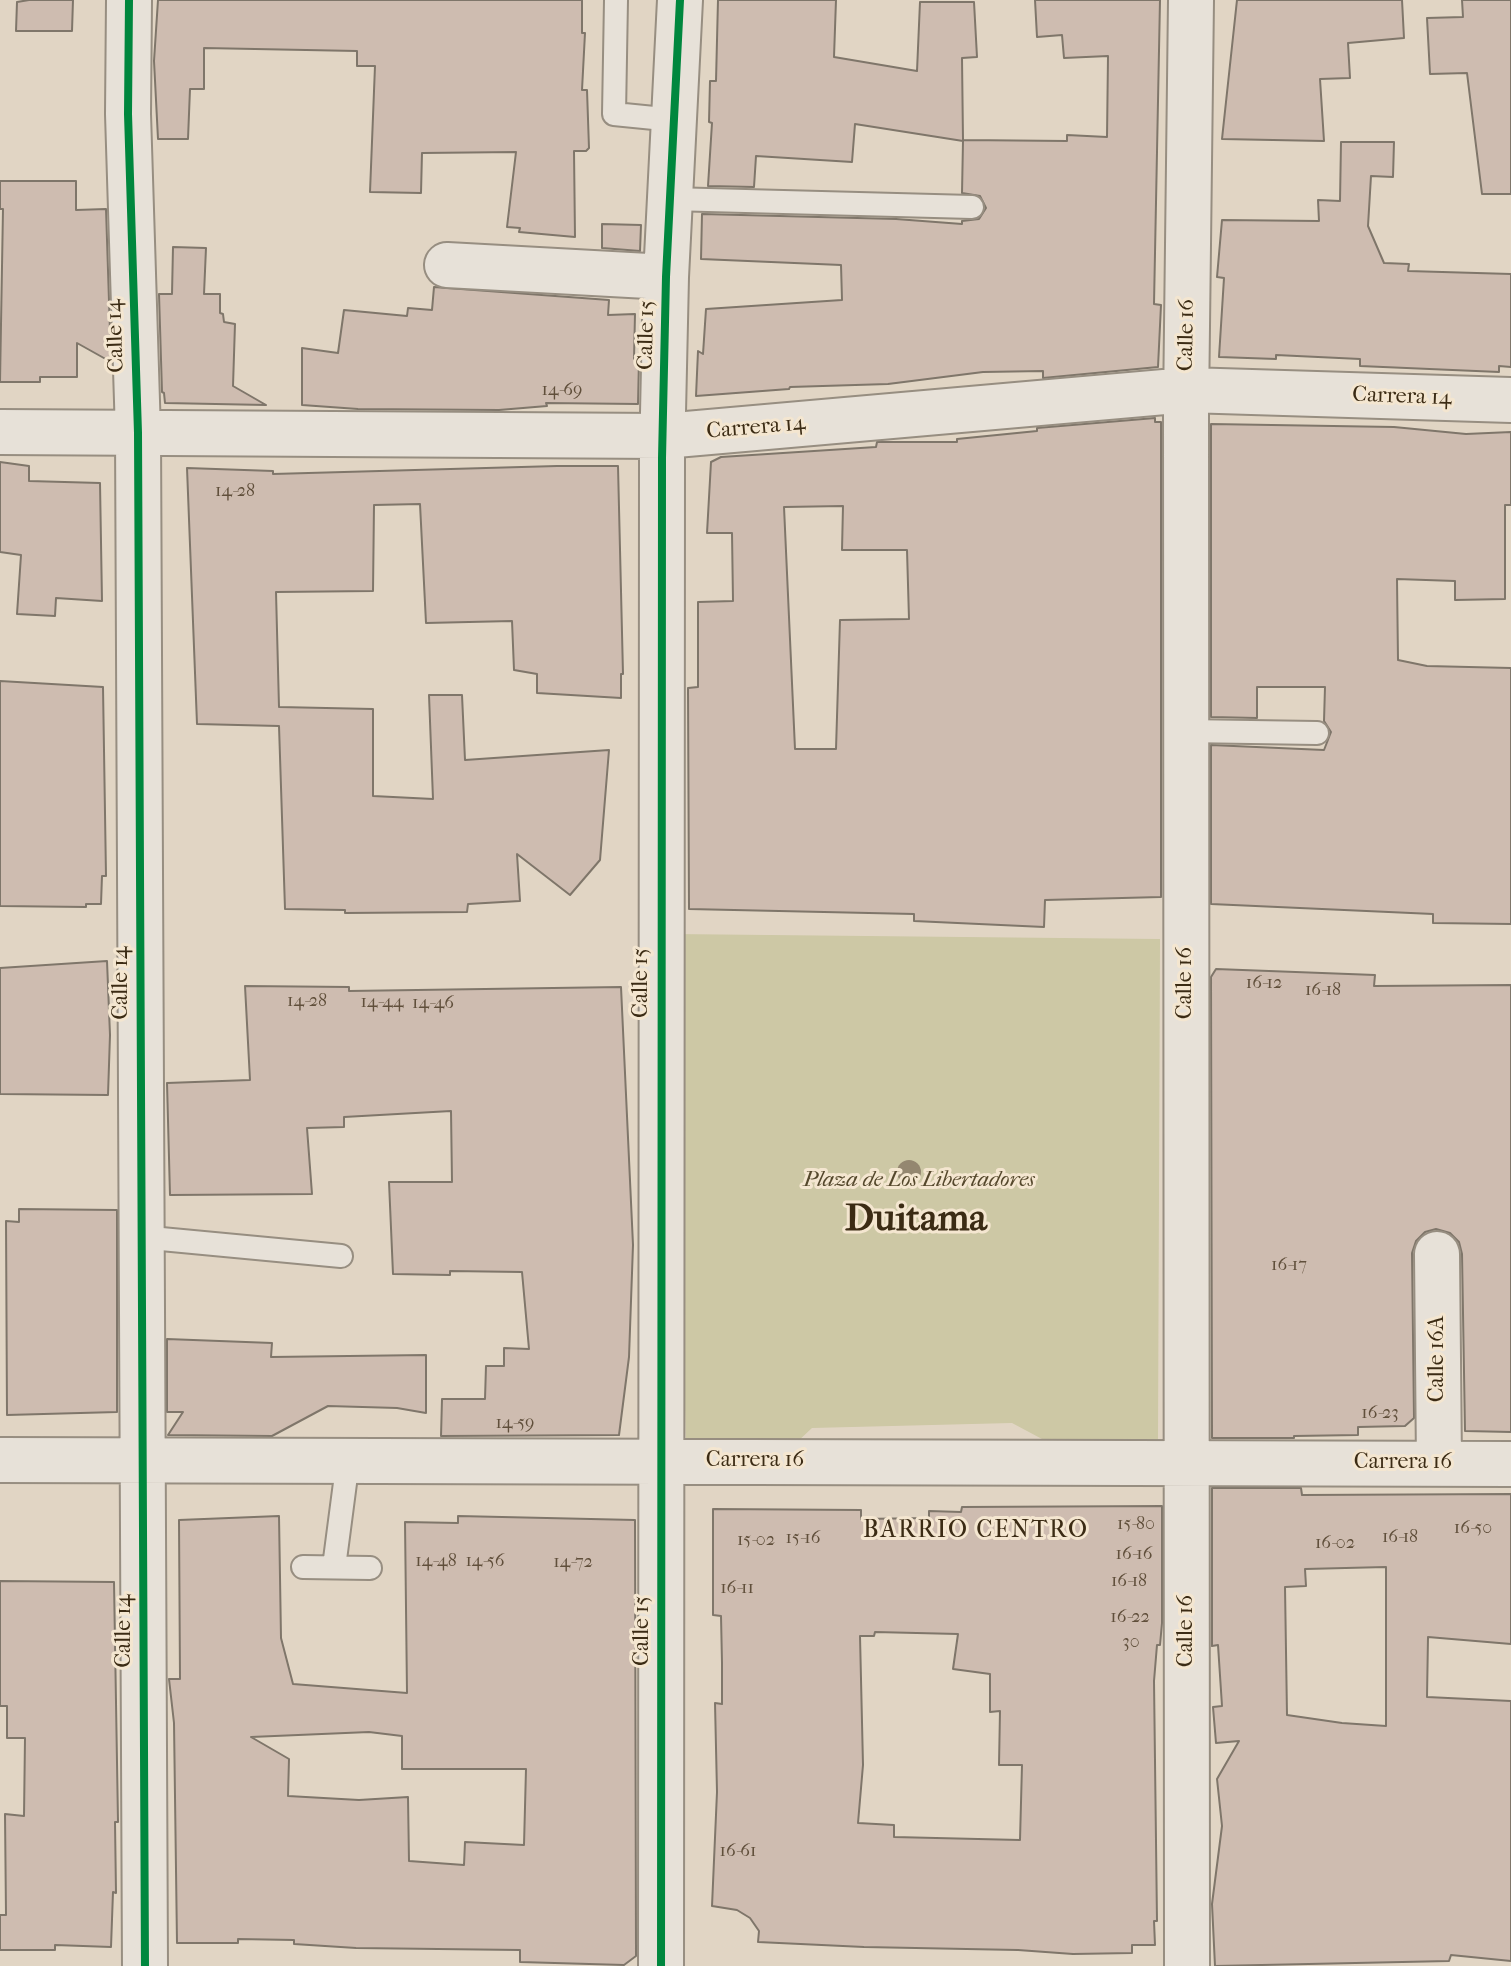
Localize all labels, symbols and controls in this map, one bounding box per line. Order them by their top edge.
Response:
street label: Calle 14 [102,299,130,373]
street label: Calle 16 [1173,299,1201,371]
street label: Calle 15 [633,300,661,370]
house number: 14-69 [542,380,582,402]
street label: Carrera 14 [1352,382,1452,412]
street label: Carrera 14 [705,411,807,445]
house number: 14-28 [215,481,255,503]
street label: Calle 14 [109,946,135,1020]
street label: Calle 16 [1173,947,1199,1019]
street label: Calle 15 [629,948,655,1018]
house number: 16-12 [1246,973,1282,995]
house number: 16-18 [1305,980,1341,1002]
house number: 14-28 [287,991,327,1013]
house number: 14-44 [360,992,404,1014]
house number: 14-46 [412,993,454,1015]
park label: Plaza de Los Libertadores [803,1168,1035,1194]
district label: Duitama [845,1198,987,1244]
house number: 16-17 [1271,1255,1307,1277]
street label: Calle 16A [1425,1316,1451,1402]
house number: 16-23 [1361,1403,1399,1425]
house number: 14-59 [496,1413,534,1435]
street label: Carrera 16 [706,1448,804,1474]
street label: Carrera 16 [1354,1450,1452,1476]
house number: 15-80 [1117,1514,1155,1536]
district label: BARRIO CENTRO [863,1517,1089,1545]
house number: 16-50 [1454,1518,1492,1540]
house number: 16-18 [1382,1527,1418,1549]
house number: 15-16 [786,1528,820,1550]
house number: 15-02 [737,1530,775,1552]
house number: 16-02 [1315,1533,1355,1555]
house number: 16-16 [1116,1544,1152,1566]
house number: 14-48 [415,1551,457,1573]
house number: 14-56 [465,1551,505,1573]
house number: 14-72 [553,1552,593,1574]
house number: 16-18 [1111,1571,1147,1593]
house number: 16-11 [720,1578,754,1600]
street label: Calle 14 [112,1594,138,1668]
street label: Calle 16 [1174,1595,1200,1667]
street label: Calle 15 [630,1596,656,1666]
house number: 16-22 [1110,1607,1150,1629]
house number: 30 [1122,1632,1140,1654]
house number: 16-61 [720,1841,756,1863]

